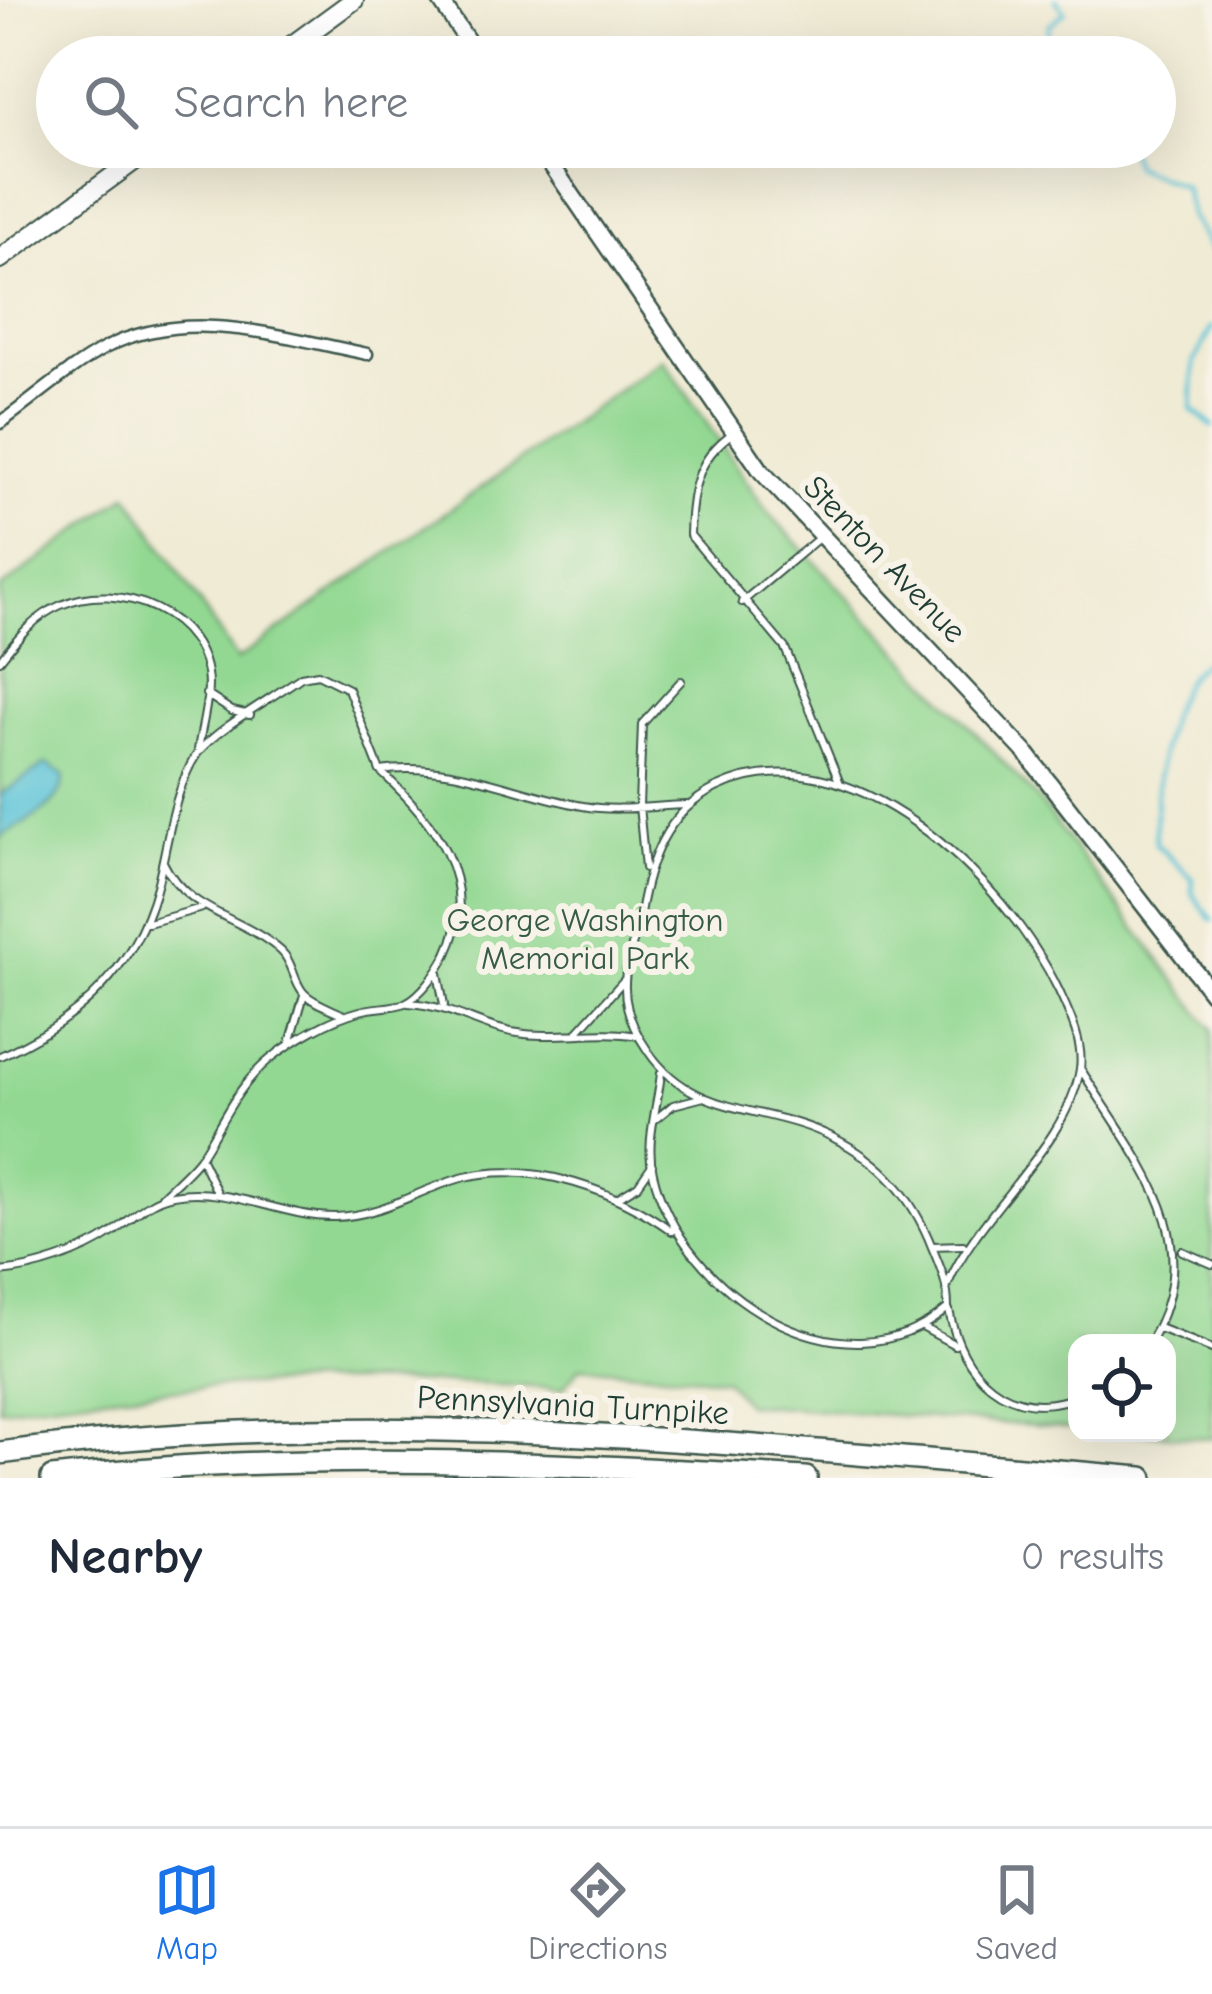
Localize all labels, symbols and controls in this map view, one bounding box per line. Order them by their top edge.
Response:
search box [36,36,1176,168]
icon: search [78,69,144,135]
text: Search here [174,76,408,128]
street label: Stenton Avenue [796,468,974,650]
park label: George Washington Memorial Park [446,901,724,977]
map controls [1068,1334,1176,1442]
button: locate [1068,1334,1176,1442]
street label: Pennsylvania Turnpike [416,1378,730,1432]
text: Nearby [48,1527,202,1586]
text: 0 results [1021,1534,1164,1579]
tab: Map [154,1857,220,1967]
tab: Directions [528,1857,668,1967]
tab: Saved [976,1857,1058,1967]

